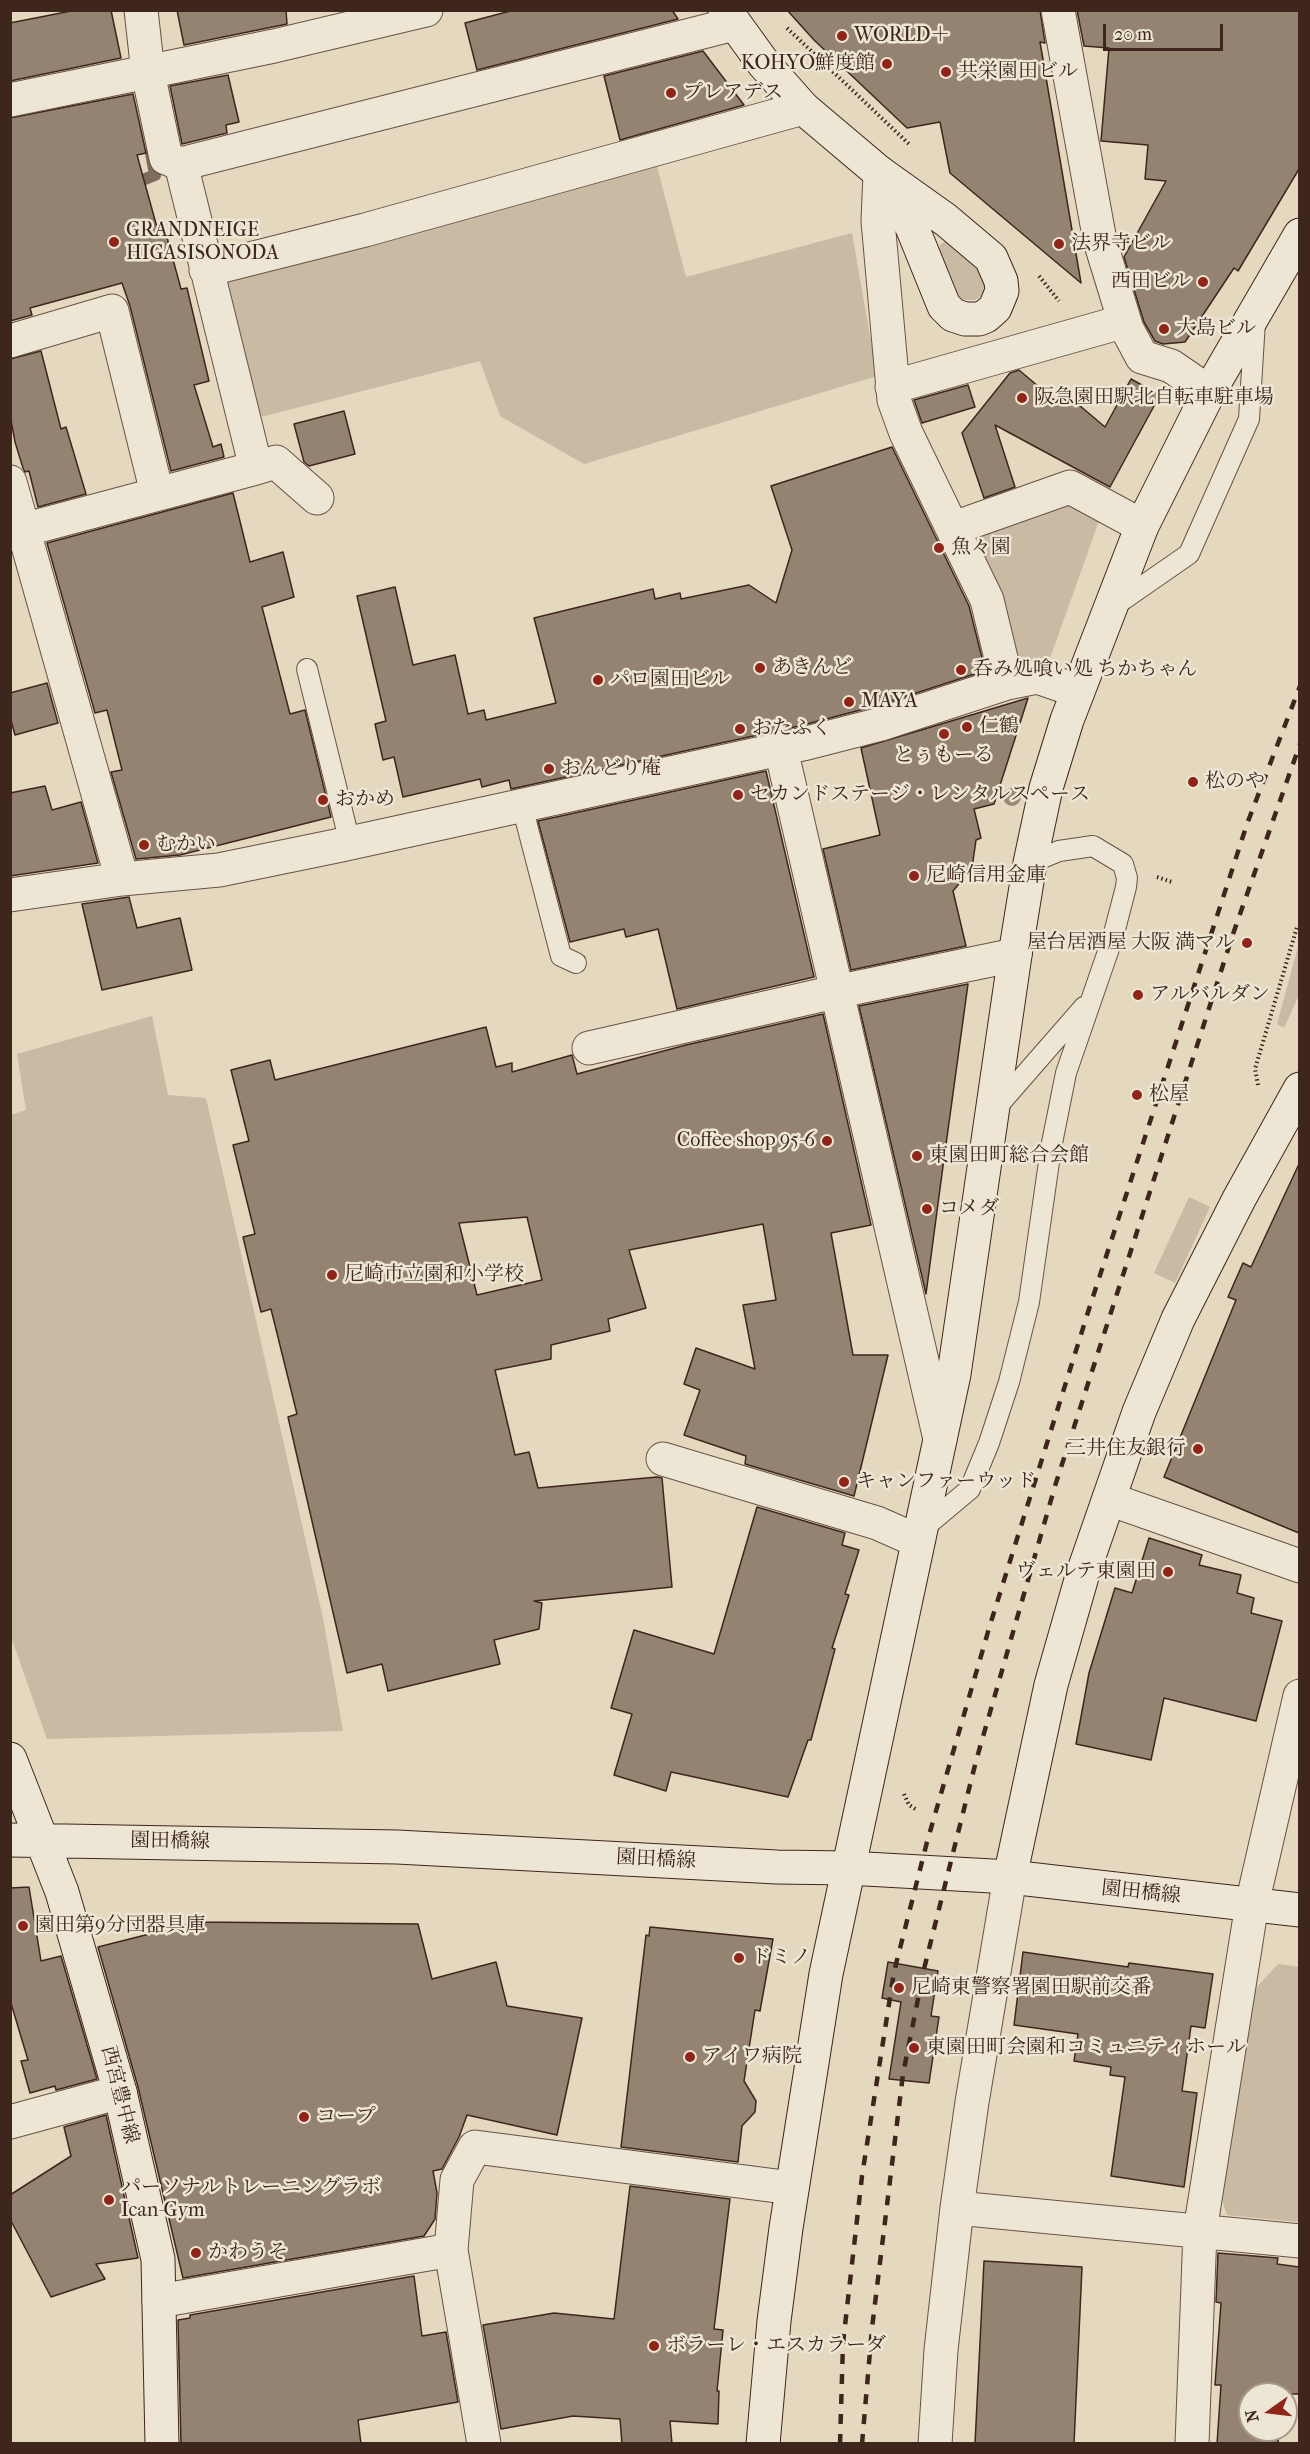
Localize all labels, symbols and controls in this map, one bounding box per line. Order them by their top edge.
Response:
scale bar [1106,12,1226,50]
place label: WORLD＋ [854,24,951,48]
text: 20 m [1114,24,1152,45]
marker: WORLD＋ [835,29,849,43]
place label: KOHYO鮮度館 [741,52,875,76]
marker: KOHYO鮮度館 [880,57,894,71]
place label: 共栄園田ビル [958,60,1078,84]
marker: 共栄園田ビル [939,65,953,79]
place label: プレアデス [683,81,783,105]
marker: プレアデス [664,86,678,100]
place label: GRANDNEIGE HIGASISONODA [126,219,279,266]
place label: 法界寺ビル [1071,232,1171,256]
marker: GRANDNEIGE HIGASISONODA [107,235,121,249]
marker: 法界寺ビル [1052,237,1066,251]
place label: 西田ビル [1111,270,1191,294]
marker: 西田ビル [1196,275,1210,289]
place label: 大島ビル [1176,317,1256,341]
marker: 大島ビル [1157,322,1171,336]
place label: 阪急園田駅北自転車駐車場 [1034,386,1274,410]
marker: 阪急園田駅北自転車駐車場 [1015,391,1029,405]
place label: 魚々園 [951,536,1011,560]
marker: 魚々園 [932,541,946,555]
place label: あきんど [772,656,852,680]
place label: 呑み処喰い処 ちかちゃん [973,658,1197,682]
marker: あきんど [753,661,767,675]
marker: 呑み処喰い処 ちかちゃん [954,663,968,677]
place label: パロ園田ビル [610,668,730,692]
marker: パロ園田ビル [591,673,605,687]
place label: MAYA [861,690,918,714]
marker: MAYA [842,695,856,709]
place label: 仁鶴 [979,715,1019,739]
place label: おたふく [752,717,832,741]
marker: 仁鶴 [960,720,974,734]
marker: おたふく [733,722,747,736]
marker: とぅもーる [937,727,951,741]
place label: とぅもーる [894,744,994,768]
place label: おんどり庵 [561,757,661,781]
marker: おんどり庵 [542,762,556,776]
place label: 松のや [1205,770,1265,794]
marker: 松のや [1186,775,1200,789]
place label: セカンドステージ・レンタルスペース [750,783,1090,807]
place label: おかめ [335,788,395,812]
marker: セカンドステージ・レンタルスペース [731,788,745,802]
marker: おかめ [316,793,330,807]
place label: むかい [156,833,216,857]
marker: むかい [137,838,151,852]
place label: 尼崎信用金庫 [926,864,1046,888]
marker: 尼崎信用金庫 [907,869,921,883]
place label: 屋台居酒屋 大阪 満マル [1026,931,1235,955]
marker: 屋台居酒屋 大阪 満マル [1240,936,1254,950]
place label: アルバルダン [1150,983,1270,1007]
marker: アルバルダン [1131,988,1145,1002]
place label: 松屋 [1149,1083,1189,1107]
marker: 松屋 [1130,1088,1144,1102]
place label: Coffee shop 95-6 [677,1129,815,1153]
marker: Coffee shop 95-6 [820,1134,834,1148]
place label: 東園田町総合会館 [929,1144,1089,1168]
marker: 東園田町総合会館 [910,1149,924,1163]
place label: コメダ [939,1197,999,1221]
marker: コメダ [920,1202,934,1216]
place label: 尼崎市立園和小学校 [344,1263,524,1287]
marker: 尼崎市立園和小学校 [325,1268,339,1282]
place label: 三井住友銀行 [1066,1437,1186,1461]
marker: 三井住友銀行 [1191,1442,1205,1456]
place label: キャンファーウッド [856,1470,1036,1494]
marker: キャンファーウッド [837,1475,851,1489]
place label: ヴェルテ東園田 [1016,1560,1156,1584]
marker: ヴェルテ東園田 [1161,1565,1175,1579]
street label: 園田橋線 [130,1829,210,1855]
street label: 園田橋線 [615,1846,697,1874]
street label: 園田橋線 [1100,1877,1182,1909]
place label: 園田第9分団器具庫 [35,1914,205,1938]
marker: 園田第9分団器具庫 [16,1919,30,1933]
place label: ドミノ [751,1946,811,1970]
marker: ドミノ [732,1951,746,1965]
place label: 尼崎東警察署園田駅前交番 [911,1976,1151,2000]
marker: 尼崎東警察署園田駅前交番 [892,1981,906,1995]
place label: 東園田町会園和コミュニティホール [926,2036,1246,2060]
marker: 東園田町会園和コミュニティホール [907,2041,921,2055]
street label: 西宮豊中線 [95,2044,143,2146]
place label: アイワ病院 [702,2045,802,2069]
marker: アイワ病院 [683,2050,697,2064]
place label: コープ [316,2105,376,2129]
marker: コープ [297,2110,311,2124]
place label: パーソナルトレーニングラボ Ican-Gym [121,2176,381,2223]
marker: パーソナルトレーニングラボ Ican-Gym [102,2193,116,2207]
place label: かわうそ [208,2241,288,2265]
marker: かわうそ [189,2246,203,2260]
place label: ボラーレ・エスカラーダ [666,2334,886,2358]
marker: ボラーレ・エスカラーダ [647,2339,661,2353]
north arrow [1238,2382,1298,2442]
text: N [1241,2408,1263,2424]

